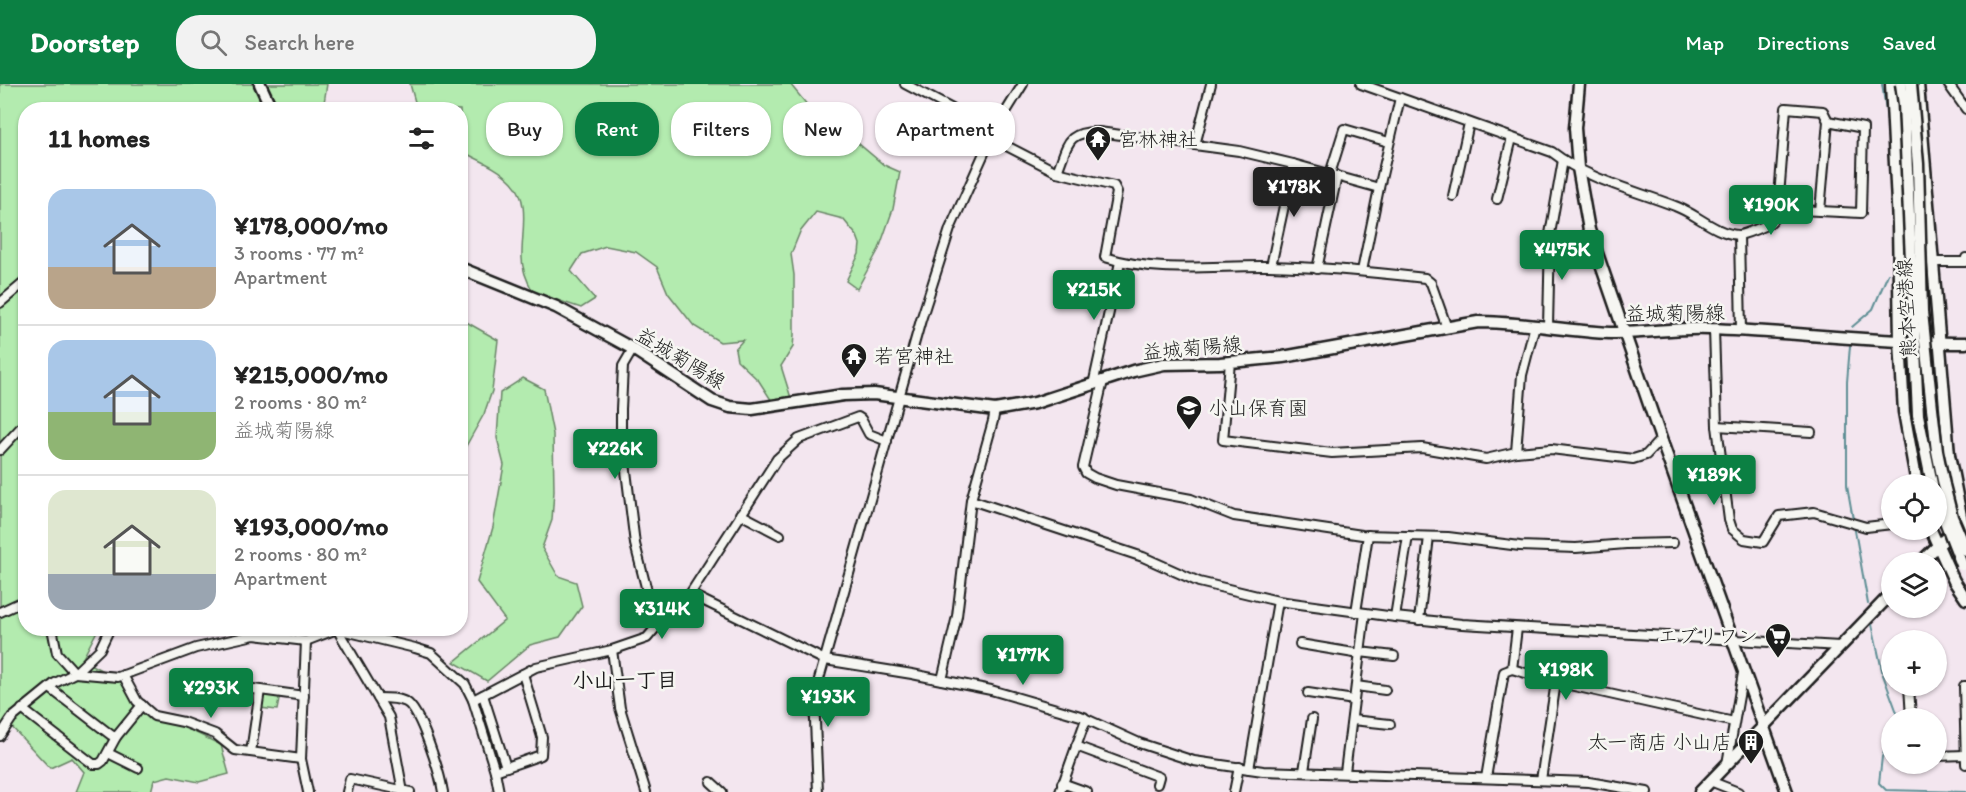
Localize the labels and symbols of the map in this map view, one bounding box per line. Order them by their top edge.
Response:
temple icon: 宮林神社 [1083,124,1113,162]
place label: 宮林神社 [1118,127,1198,151]
pin: ¥178K [1252,167,1336,218]
pin: ¥190K [1729,185,1813,236]
pin: ¥475K [1520,230,1604,281]
street label: 熊本空港線 [1891,257,1921,359]
pin: ¥215K [1052,270,1136,321]
street label: 益城菊陽線 [1625,300,1725,326]
street label: 益城菊陽線 [632,322,730,394]
street label: 益城菊陽線 [1141,332,1243,364]
temple icon: 若宮神社 [839,341,869,379]
place label: 若宮神社 [874,344,954,368]
school or university icon: 小山保育園 [1174,393,1204,431]
place label: 小山保育園 [1208,396,1308,420]
pin: ¥226K [573,429,657,480]
pin: ¥189K [1672,455,1756,506]
pin: ¥314K [620,589,704,640]
supermarket icon: エブリワン [1763,621,1793,659]
place label: エブリワン [1658,624,1758,648]
pin: ¥177K [981,635,1065,686]
pin: ¥198K [1524,650,1608,701]
district label: 小山一丁目 [573,667,678,692]
pin: ¥293K [169,668,253,719]
pin: ¥193K [786,677,870,728]
building icon: 太一商店 小山店 [1736,727,1766,765]
place label: 太一商店 小山店 [1588,730,1732,754]

